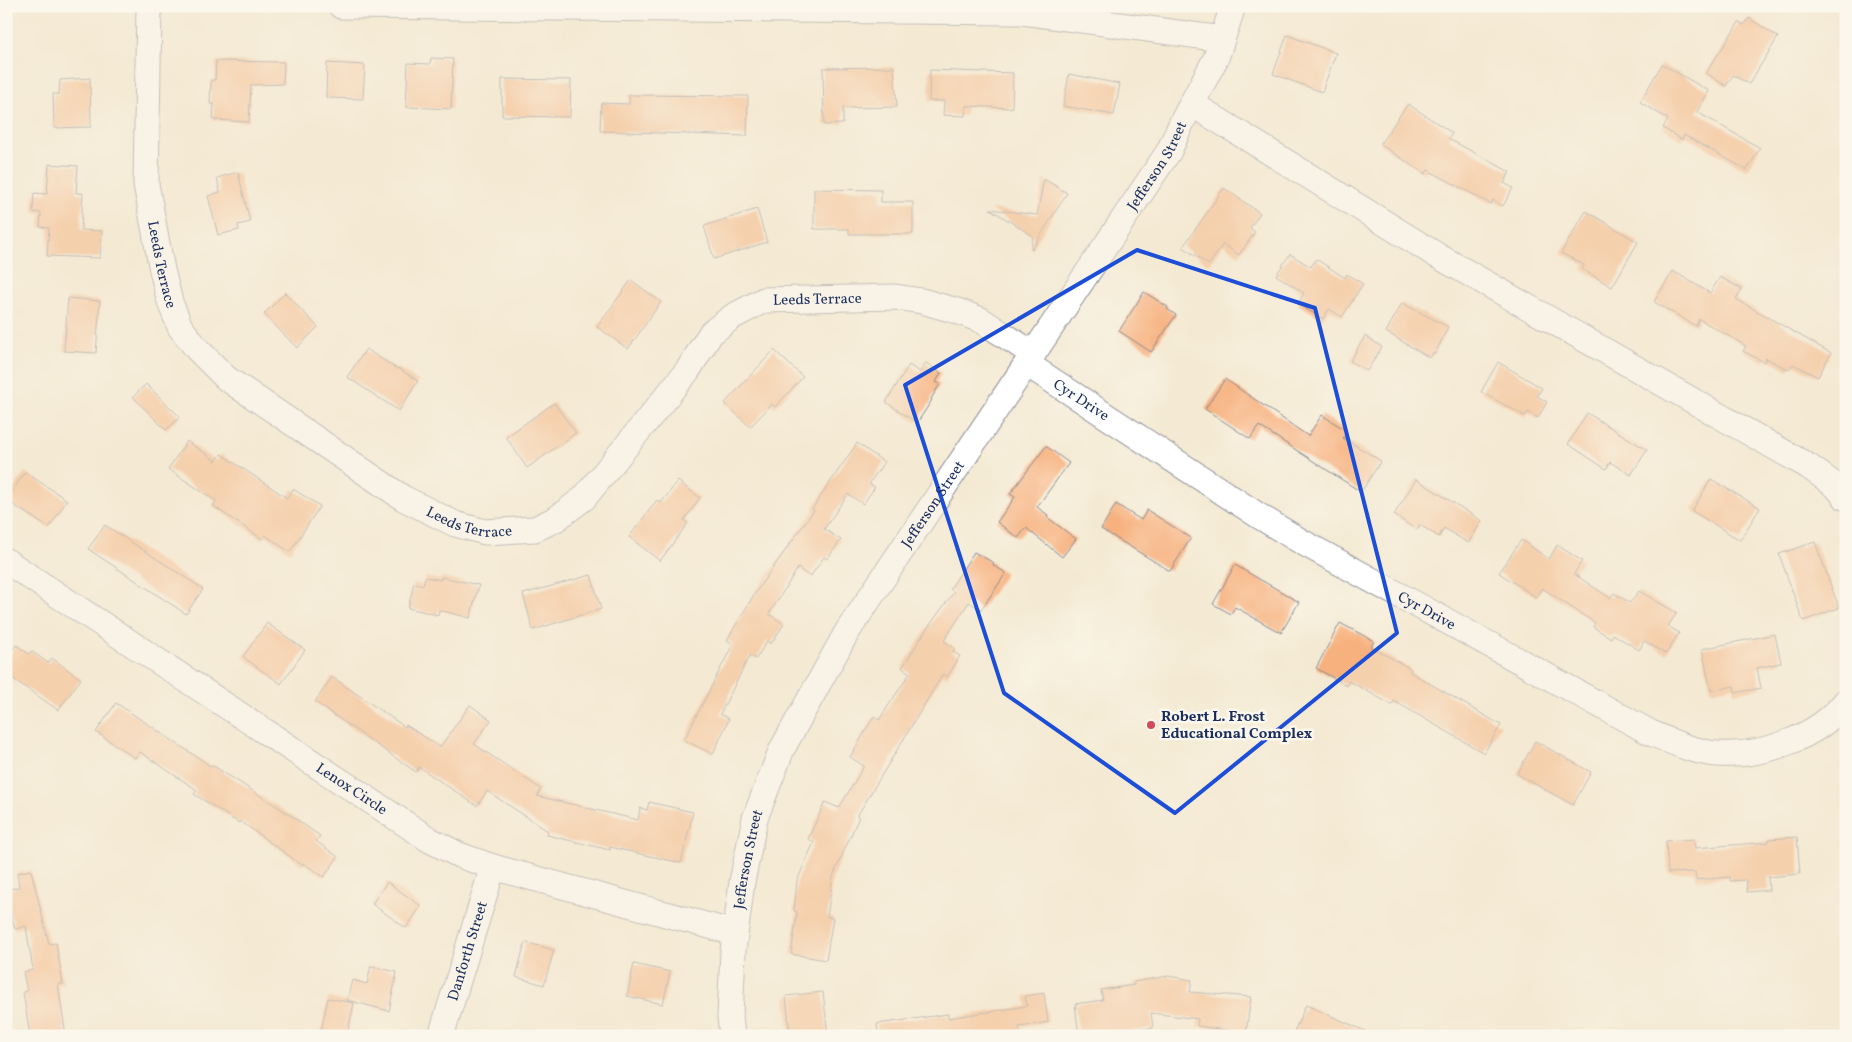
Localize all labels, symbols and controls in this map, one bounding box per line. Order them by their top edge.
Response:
street label: Jefferson Street [1123,118,1193,215]
street label: Leeds Terrace [141,219,181,312]
street label: Leeds Terrace [773,289,862,312]
street label: Cyr Drive [1048,375,1113,427]
street label: Jefferson Street [897,457,971,553]
street label: Leeds Terrace [422,502,513,544]
street label: Cyr Drive [1393,587,1459,636]
place label: Robert L. Frost Educational Complex [1161,707,1313,745]
marker: Robert L. Frost Educational Complex [1145,719,1157,731]
street label: Lenox Circle [311,759,391,821]
street label: Jefferson Street [730,807,769,911]
street label: Danforth Street [443,899,494,1004]

